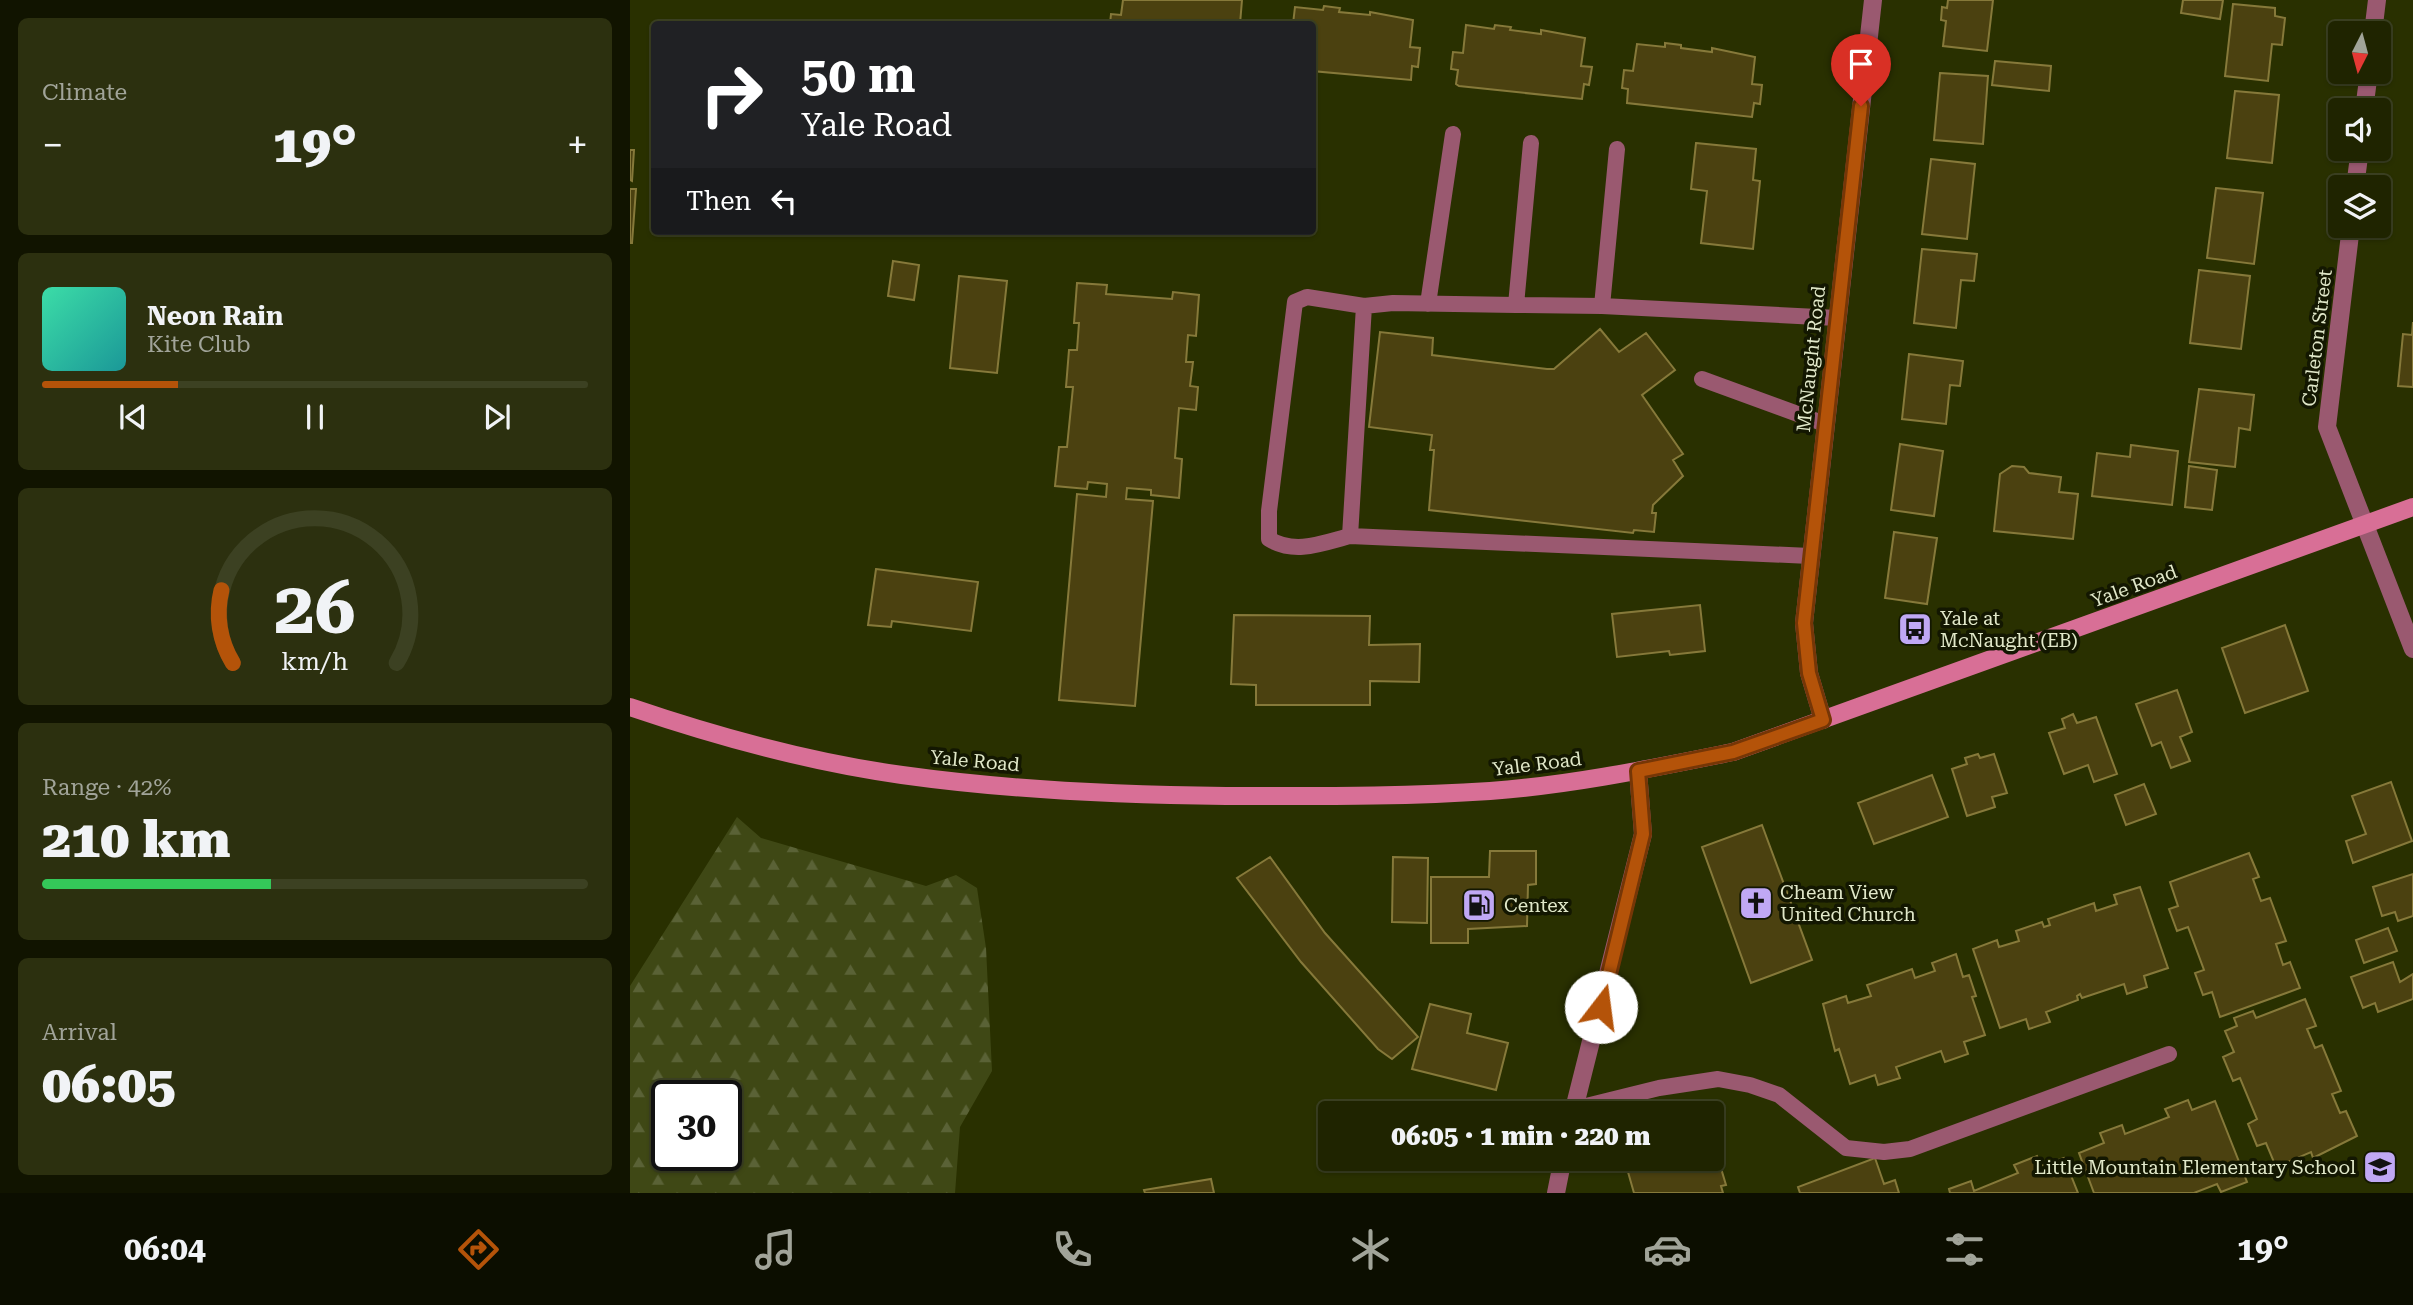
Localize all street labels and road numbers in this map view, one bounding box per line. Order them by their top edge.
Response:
street label: Carleton Street [2297,268,2337,408]
street label: McNaught Road [1792,285,1830,433]
street label: Yale Road [2088,560,2180,612]
street label: Yale Road [929,746,1021,776]
street label: Yale Road [1491,747,1583,781]

